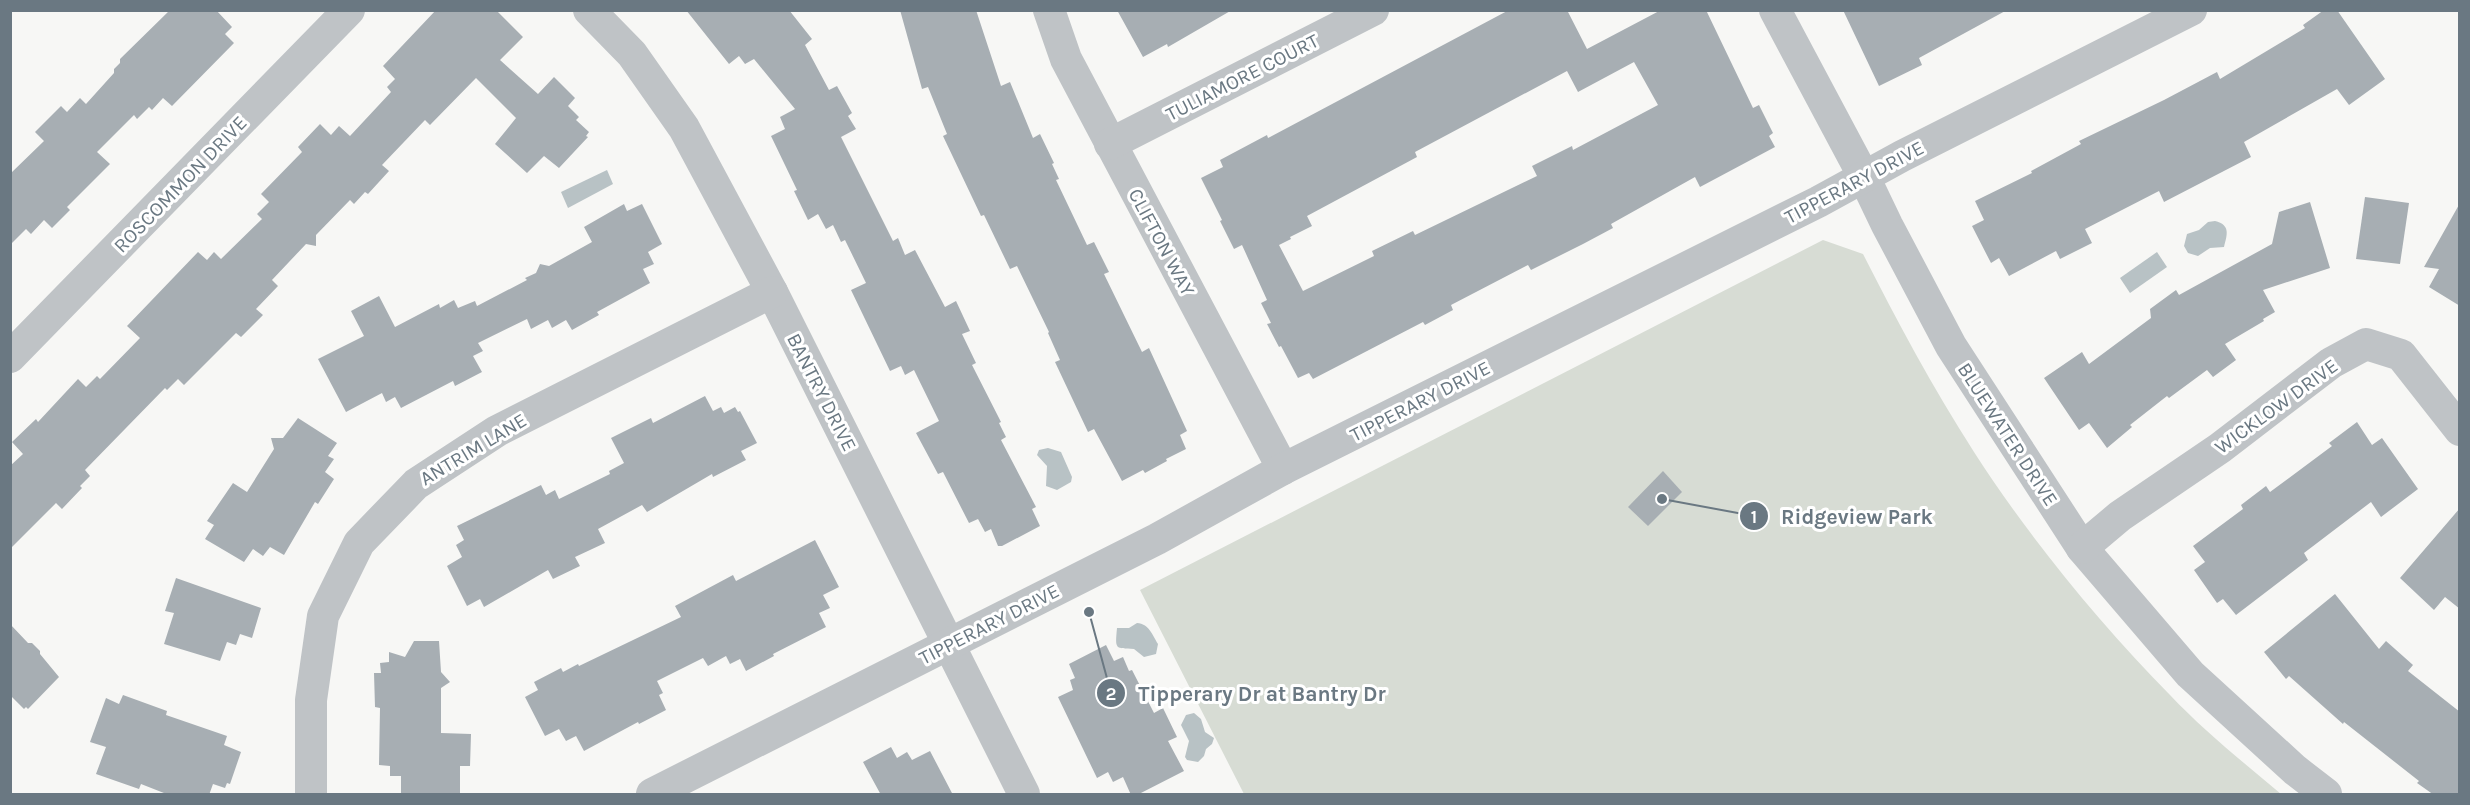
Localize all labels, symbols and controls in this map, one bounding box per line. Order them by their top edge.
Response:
street label: TULIAMORE COURT [1162,29,1322,126]
street label: ROSCOMMON DRIVE [109,111,252,258]
street label: TIPPERARY DRIVE [1781,136,1928,229]
street label: CLIFTON WAY [1124,185,1199,300]
street label: BANTRY DRIVE [782,329,861,455]
street label: WICKLOW DRIVE [2210,354,2342,459]
street label: TIPPERARY DRIVE [1346,356,1494,447]
street label: BLUEWATER DRIVE [1953,358,2062,510]
street label: ANTRIM LANE [416,409,531,490]
callout: Ridgeview Park [1739,497,1945,536]
text: Ridgeview Park [1781,505,1934,529]
text: 1 [1751,506,1757,528]
street label: TIPPERARY DRIVE [915,579,1063,670]
callout: Tipperary Dr at Bantry Dr [1096,674,1398,713]
text: Tipperary Dr at Bantry Dr [1138,682,1386,706]
text: 2 [1106,683,1116,705]

